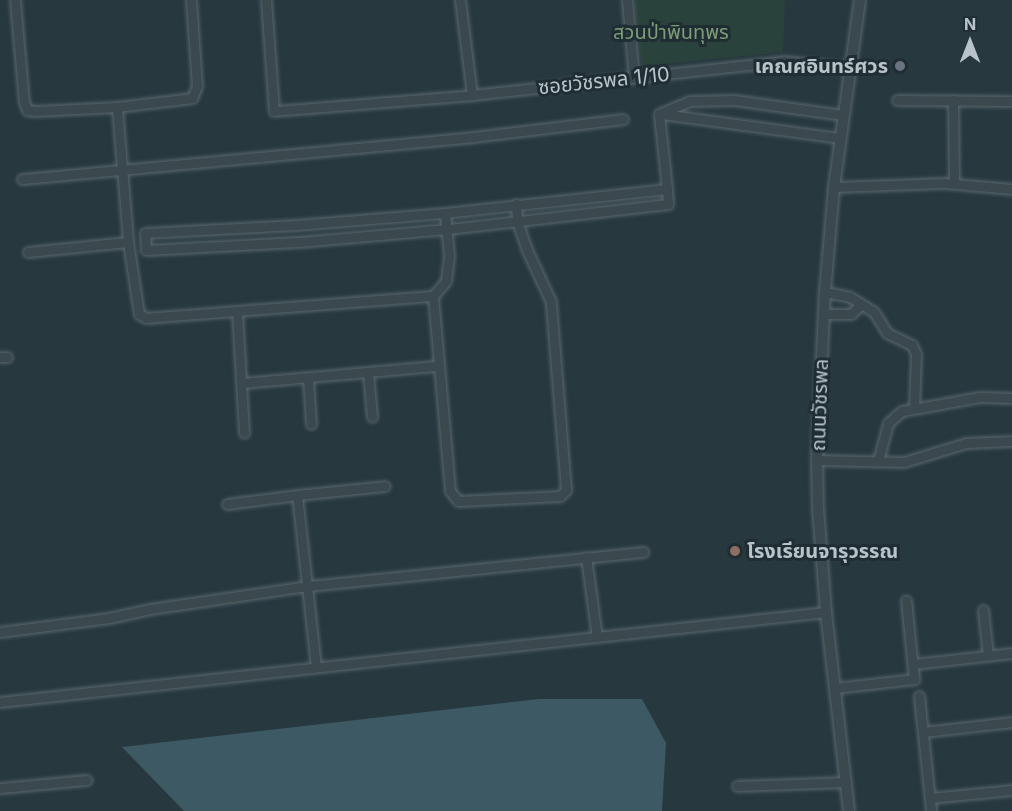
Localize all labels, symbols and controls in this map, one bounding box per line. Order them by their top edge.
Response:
north arrow [940,12,1000,72]
text: N [964,14,976,34]
park label: สวนป่าพินทุพร [613,20,729,44]
place label: เคณศอินทร์ศวร [755,54,888,78]
marker: เคณศอินทร์ศวร [893,59,907,73]
street label: ซอยวัชรพล 1/10 [537,62,671,100]
street label: ถนนวัชรพล [806,358,834,452]
place label: โรงเรียนจารุวรรณ [747,539,898,563]
marker: โรงเรียนจารุวรรณ [728,544,742,558]

